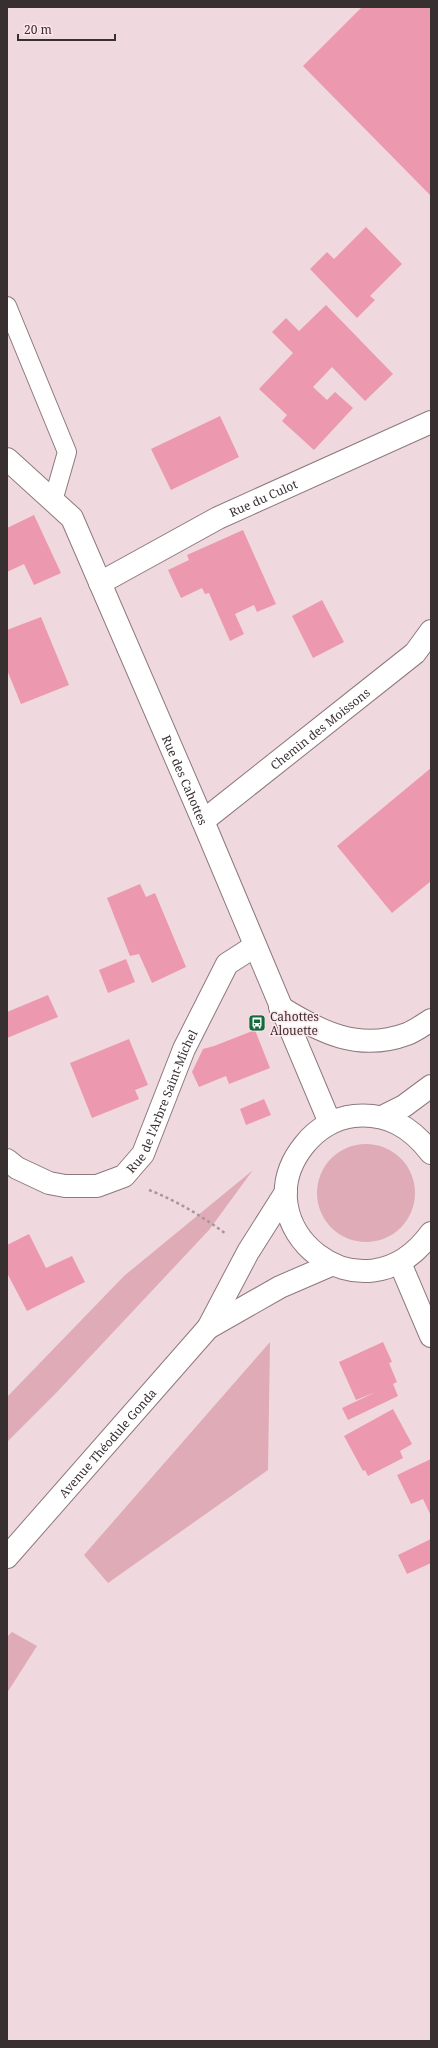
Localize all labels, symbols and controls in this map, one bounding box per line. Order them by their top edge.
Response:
scale bar [18,16,115,42]
text: 20 m [24,21,52,38]
street label: Rue du Culot [226,475,300,521]
street label: Chemin des Moissons [266,684,373,773]
street label: Rue des Cahottes [158,732,212,827]
place label: Cahottes Alouette [270,1008,319,1039]
bus stop icon: Cahottes Alouette [247,1013,267,1033]
street label: Rue de l'Arbre Saint-Michel [122,1026,201,1176]
street label: Avenue Théodule Gonda [55,1384,160,1501]

